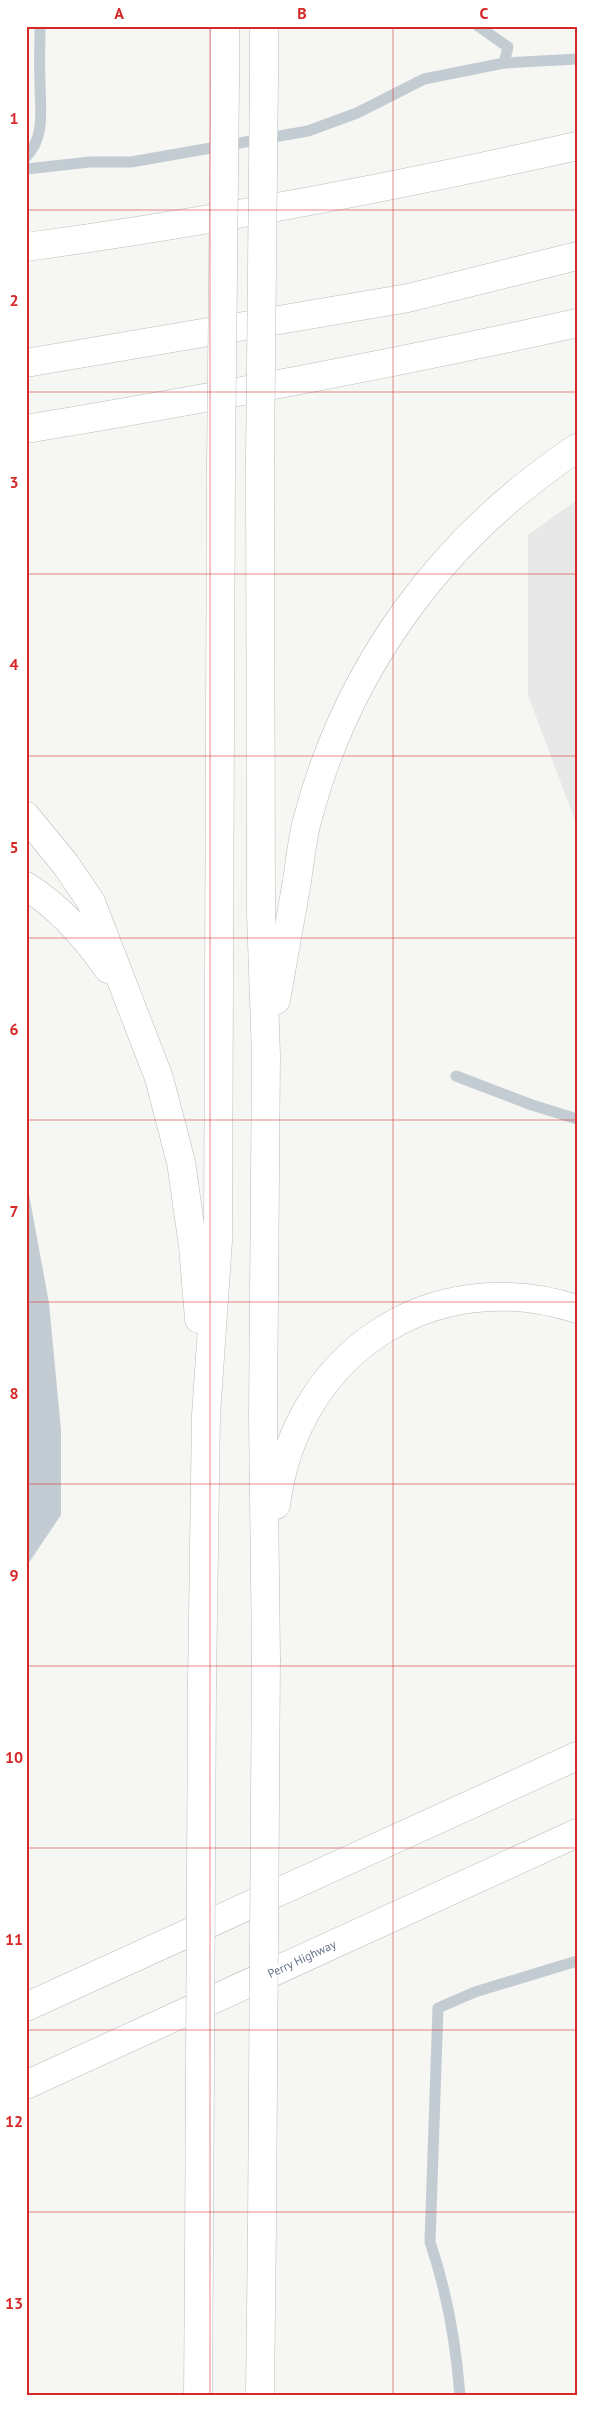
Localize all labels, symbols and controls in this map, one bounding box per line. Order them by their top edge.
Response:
text: A [114,3,124,23]
text: B [297,3,307,23]
text: C [480,3,489,23]
text: 1 [9,108,19,128]
text: 2 [9,290,19,310]
text: 3 [9,472,19,492]
text: 4 [9,654,19,674]
text: 5 [9,837,19,857]
text: 6 [9,1019,19,1039]
text: 7 [9,1201,19,1221]
text: 8 [9,1383,19,1403]
text: 9 [9,1565,19,1585]
text: 10 [5,1747,23,1767]
text: 11 [5,1929,23,1949]
street label: Perry Highway [265,1936,339,1981]
text: 12 [5,2111,23,2131]
text: 13 [5,2293,23,2313]

